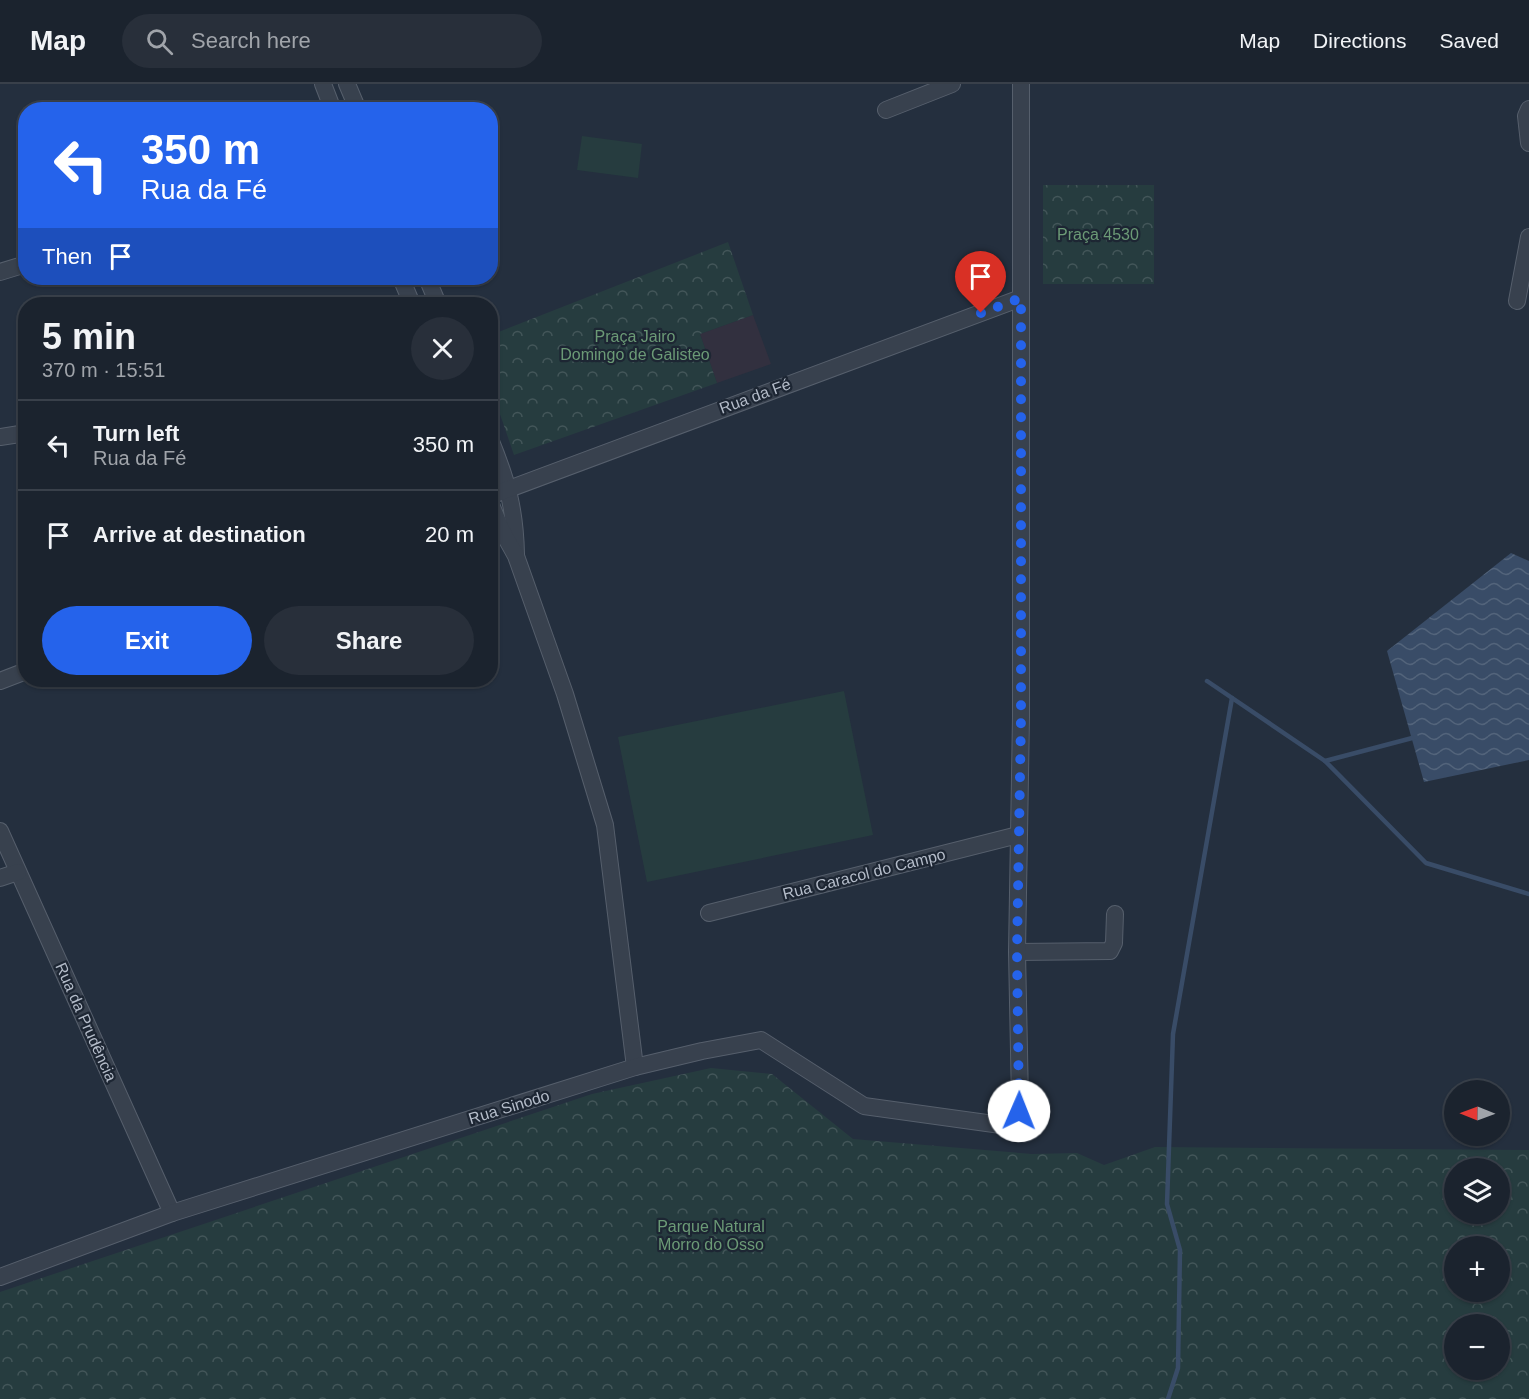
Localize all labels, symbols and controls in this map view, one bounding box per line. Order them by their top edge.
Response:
search box [122,14,542,68]
text: Map [30,25,86,56]
icon: search [143,25,176,58]
text: Search here [191,28,311,53]
text: Map [1239,29,1280,52]
text: Directions [1313,29,1406,52]
text: Saved [1439,29,1499,52]
icon: left [42,126,120,204]
text: 350 m [141,126,260,173]
text: Rua da Fé [141,175,267,205]
park label: Praça 4530 [1057,226,1139,243]
icon: arrive [104,240,137,273]
text: Then [42,244,92,269]
pin [955,251,1006,313]
icon: arrive [964,260,997,293]
text: 5 min [42,316,136,357]
button: close [411,317,474,380]
park label: Praça Jairo Domingo de Galisteo [560,328,710,363]
text: 370 m · 15:51 [42,359,165,381]
street label: Rua da Fé [717,375,793,417]
text: Turn left [93,421,179,446]
icon: left [42,429,75,462]
text: 350 m [413,432,474,457]
text: Rua da Fé [93,447,186,469]
icon: arrive [42,519,75,552]
text: Arrive at destination [93,522,306,547]
text: 20 m [425,522,474,547]
button: Exit [42,606,252,675]
button: Share [264,606,474,675]
street label: Rua Caracol do Campo [781,846,947,902]
street label: Rua da Prudência [52,960,120,1084]
position arrow [987,1079,1051,1143]
north arrow [1444,1080,1510,1146]
map controls [1444,1080,1510,1380]
street label: Rua Sinodo [467,1087,552,1127]
button: layers [1444,1158,1510,1224]
park label: Parque Natural Morro do Osso [657,1218,765,1253]
button: + [1444,1236,1510,1302]
button: − [1444,1314,1510,1380]

